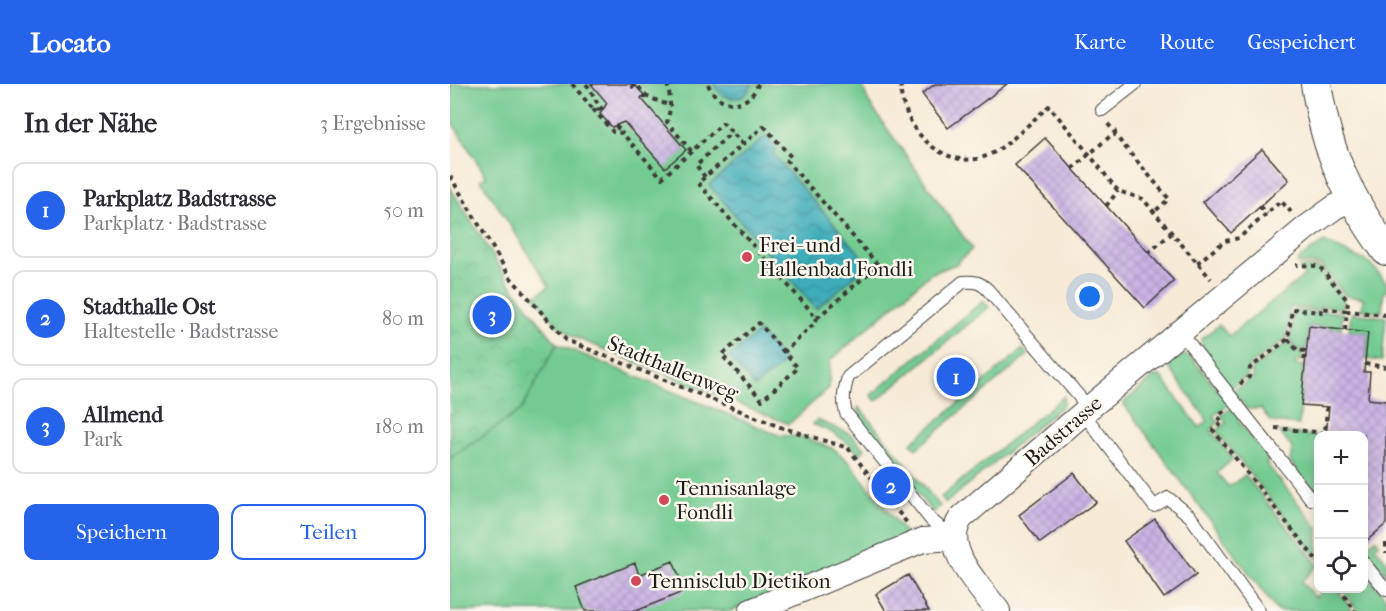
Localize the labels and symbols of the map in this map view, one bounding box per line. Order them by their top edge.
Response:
place label: Frei- und Hallenbad Fondli [759,233,913,281]
marker: Frei- und Hallenbad Fondli [740,250,754,264]
your location [1075,282,1104,311]
pin: 3 [472,292,512,338]
street label: Stadthallenweg [604,331,743,405]
pin: 1 [936,354,976,400]
street label: Badstrasse [1019,391,1107,471]
pin: 2 [872,464,910,508]
place label: Tennisanlage Fondli [676,476,796,524]
marker: Tennisanlage Fondli [657,493,671,507]
place label: Tennisclub Dietikon [648,569,831,593]
marker: Tennisclub Dietikon [629,574,643,588]

